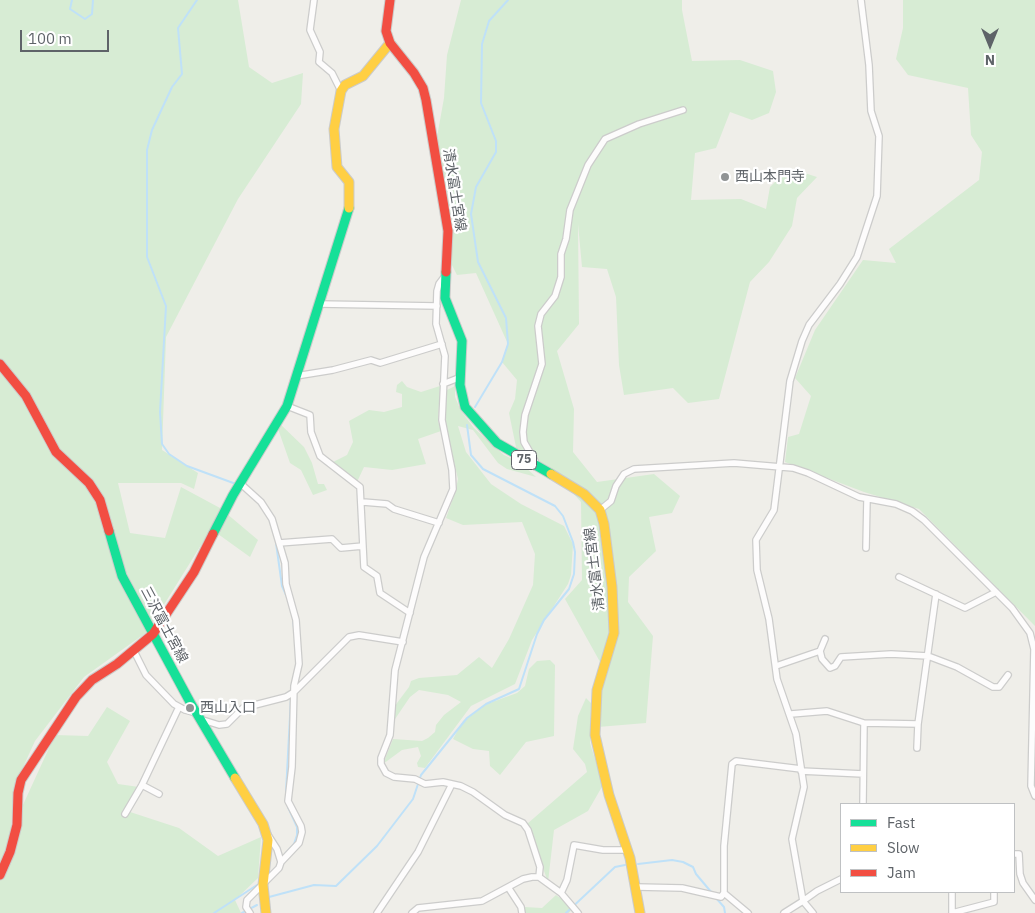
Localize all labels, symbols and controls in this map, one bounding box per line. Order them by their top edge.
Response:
scale bar [22,20,111,52]
north arrow [965,20,1015,70]
text: 100 m [28,29,72,48]
text: N [985,51,995,69]
street label: 清水富士宮線 [439,147,469,233]
place label: 西山本門寺 [735,169,805,185]
marker: 西山本門寺 [719,171,731,183]
road number: 75 [512,450,536,470]
street label: 清水富士宮線 [582,526,608,612]
street label: 三沢富士宮線 [137,584,191,666]
place label: 西山入口 [200,700,256,716]
marker: 西山入口 [184,702,196,714]
legend [840,803,1015,893]
text: Fast [887,813,915,832]
text: Slow [887,838,920,857]
text: Jam [887,863,916,882]

